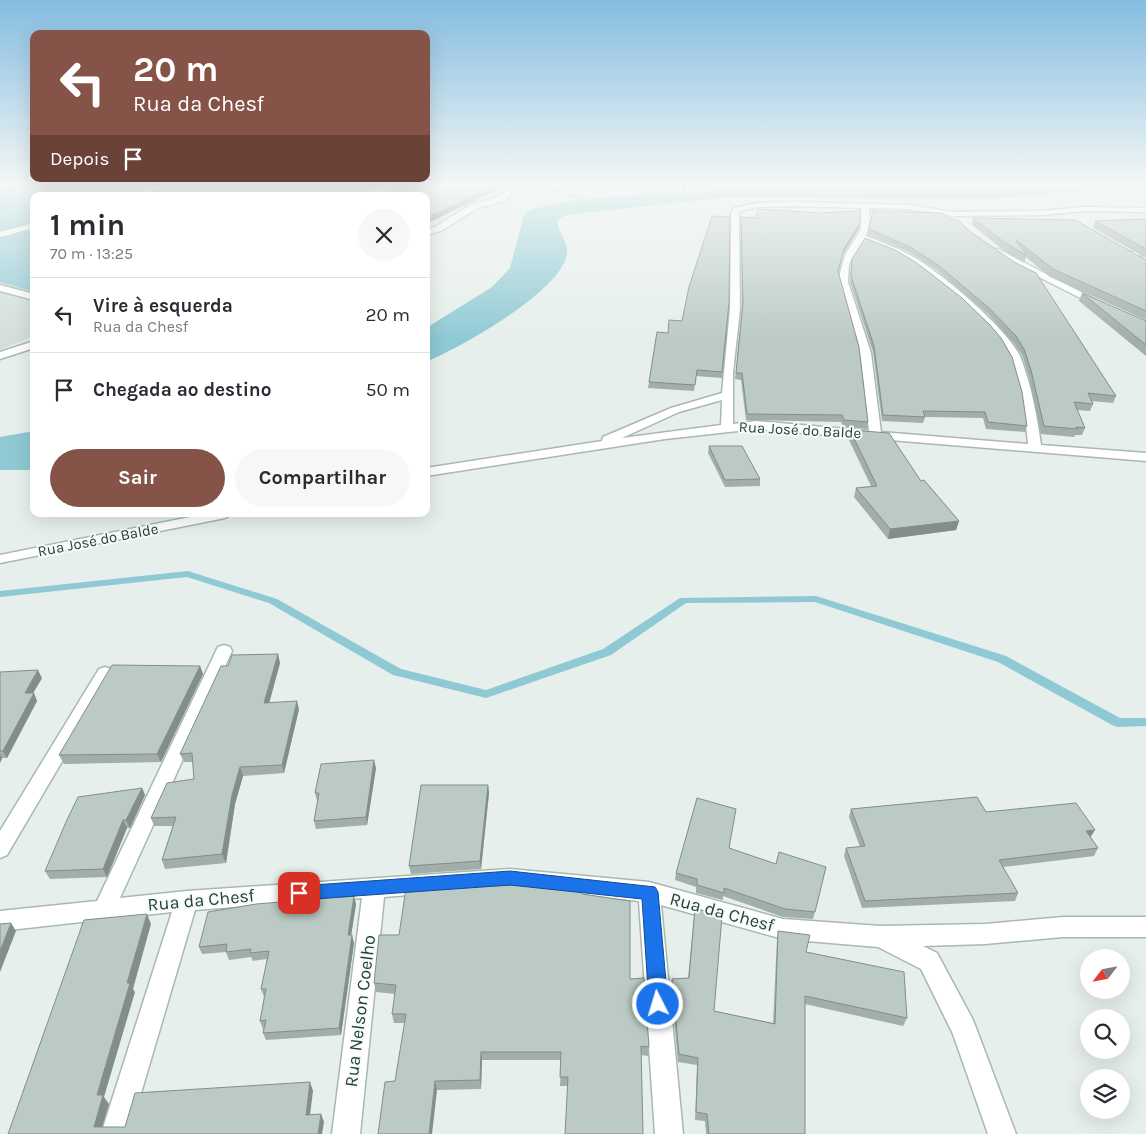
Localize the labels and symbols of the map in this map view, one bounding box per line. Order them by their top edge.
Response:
street label: Rua José do Balde [738,418,862,442]
street label: Rua José do Balde [36,519,160,561]
pin [278,872,320,914]
street label: Rua da Chesf [147,884,256,916]
street label: Rua da Chesf [667,887,777,937]
street label: Rua Nelson Coelho [340,934,380,1088]
north arrow [1080,949,1130,999]
position arrow [631,977,683,1029]

